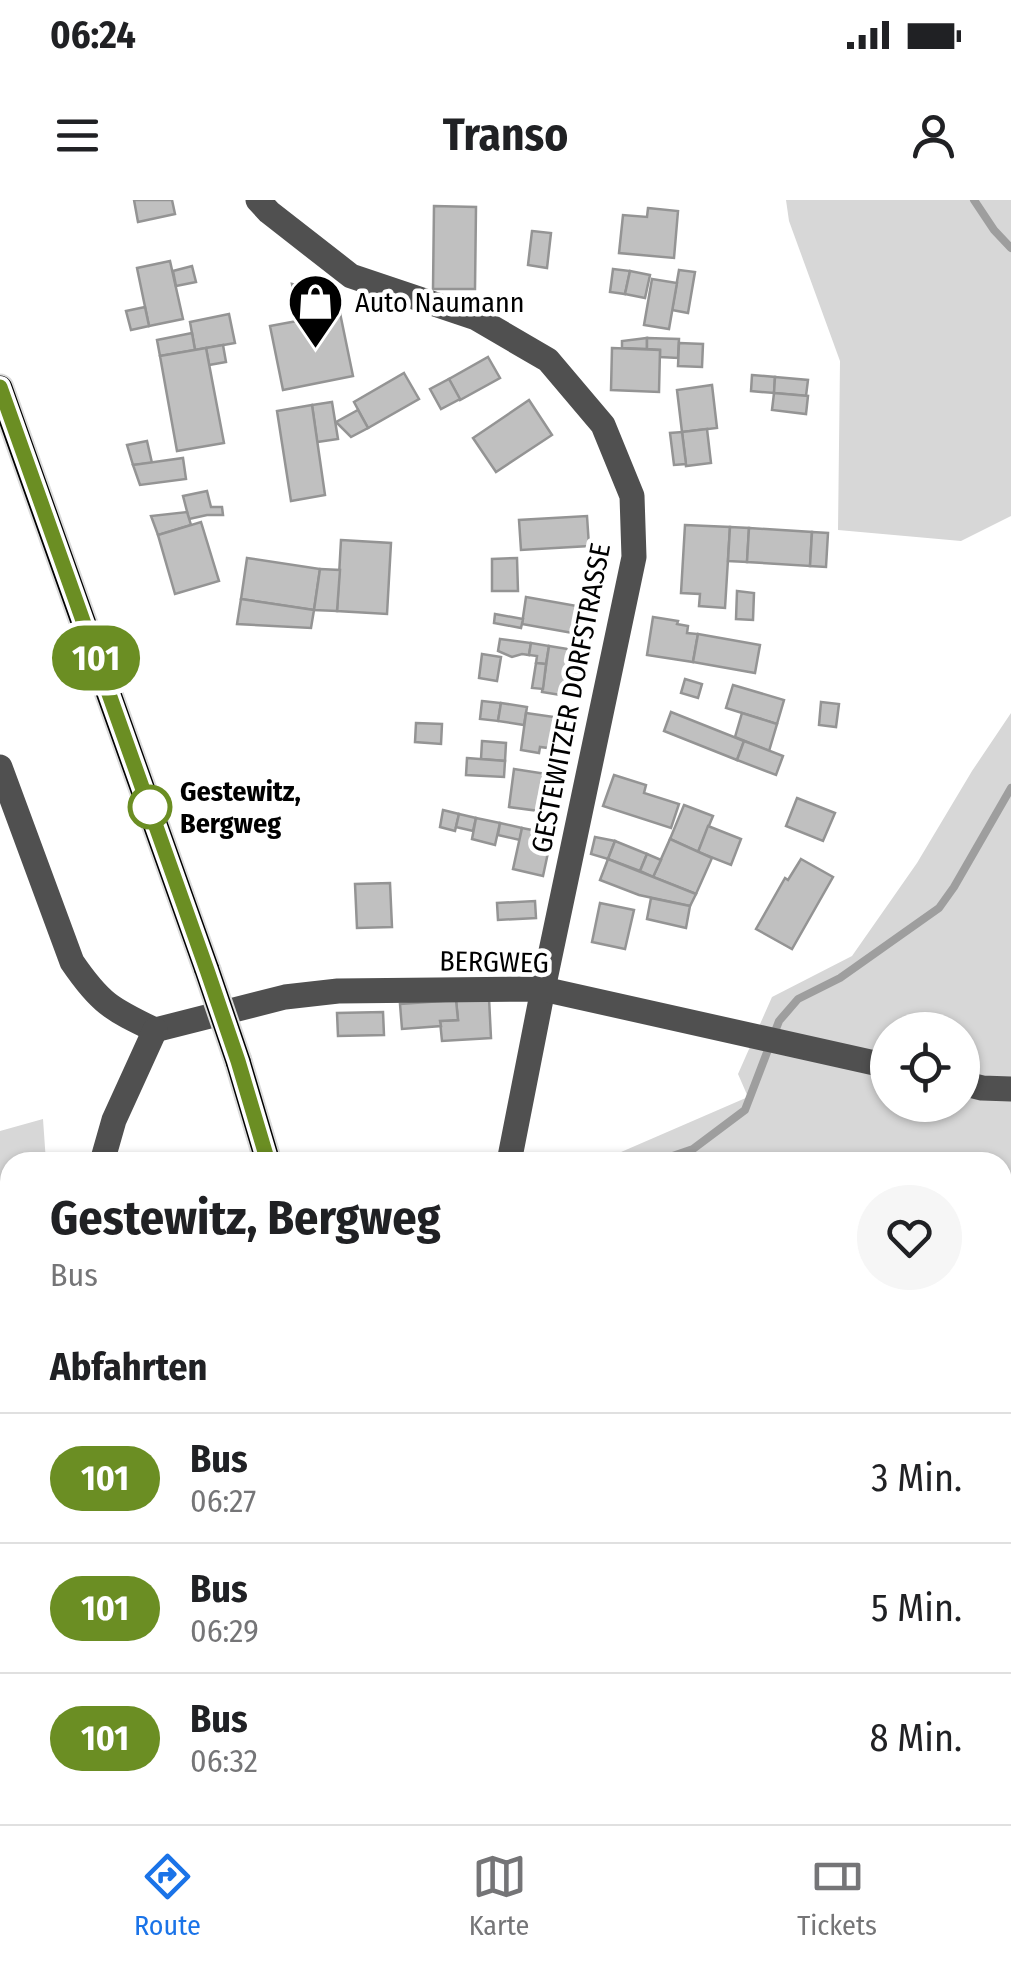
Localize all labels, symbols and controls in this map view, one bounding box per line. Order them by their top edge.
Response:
text: 06:24 [50,12,136,58]
icon: menu [50,108,105,163]
text: Transo [443,108,568,162]
icon: person [906,108,961,163]
shop icon: Auto Naumann [286,272,346,351]
place label: Auto Naumann [355,286,525,319]
street label: GESTEWITZER DORFSTRASSE [525,540,617,856]
line badge: 101 [38,626,154,690]
text: 101 [72,637,120,679]
place label: Gestewitz, Bergweg [180,775,301,840]
marker: Gestewitz, Bergweg [129,786,171,828]
street label: BERGWEG [439,945,549,979]
map controls [870,1012,980,1122]
button: locate [870,1012,980,1122]
button: heart [857,1185,962,1290]
text: Gestewitz, Bergweg [50,1189,441,1247]
text: Bus [50,1256,98,1294]
text: Abfahrten [50,1344,208,1390]
text: Bus [190,1436,248,1482]
text: 3 Min. [871,1455,962,1501]
text: 101 [81,1457,129,1499]
text: 06:27 [190,1482,256,1520]
text: Bus [190,1566,248,1612]
text: 5 Min. [871,1585,962,1631]
text: 101 [81,1587,129,1629]
text: 06:29 [190,1612,259,1650]
text: Bus [190,1696,248,1742]
text: 8 Min. [869,1715,962,1761]
text: 101 [81,1717,129,1759]
text: 06:32 [190,1742,258,1780]
tab: Route [134,1849,201,1942]
tab: Karte [469,1849,529,1942]
tab: Tickets [797,1849,877,1942]

